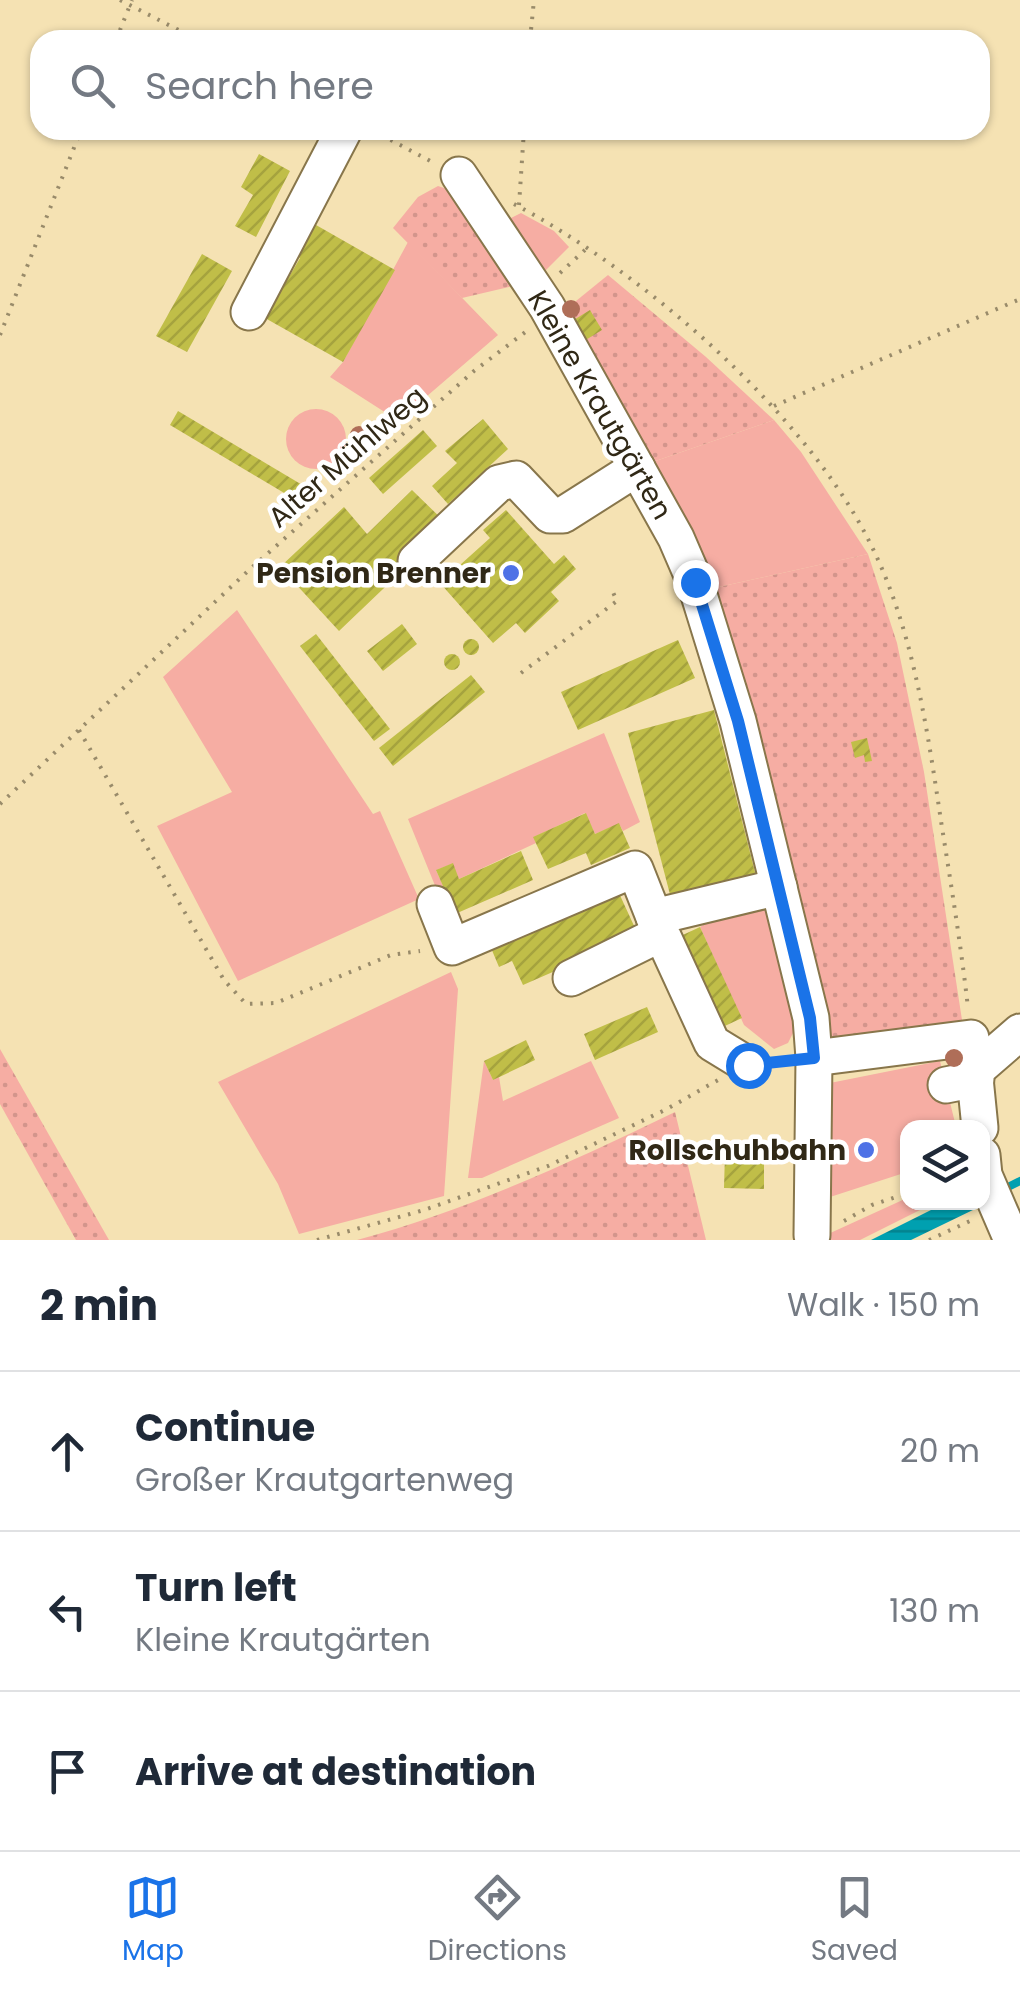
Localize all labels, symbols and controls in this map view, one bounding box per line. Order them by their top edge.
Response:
search box [30,30,990,140]
icon: search [65,58,120,113]
text: Search here [145,59,374,112]
street label: Kleine Krautgärten [518,283,682,527]
street label: Alter Mühlweg [260,378,434,536]
place label: Pension Brenner [256,554,491,593]
route end [673,560,719,606]
marker: Pension Brenner [500,562,522,584]
route start [726,1043,772,1089]
map controls [900,1120,990,1210]
button: layers [900,1120,990,1210]
place label: Rollschuhbahn [628,1131,846,1170]
marker: Rollschuhbahn [855,1139,877,1161]
text: 2 min [40,1276,158,1335]
text: Walk · 150 m [787,1282,980,1327]
text: Continue [135,1401,315,1454]
icon: ahead [40,1424,95,1479]
text: 20 m [900,1428,980,1473]
text: Großer Krautgartenweg [135,1457,514,1502]
text: Turn left [135,1561,297,1614]
icon: left [40,1584,95,1639]
text: 130 m [889,1588,980,1633]
text: Kleine Krautgärten [135,1617,431,1662]
icon: arrive [40,1744,95,1799]
text: Arrive at destination [135,1745,536,1798]
tab: Map [122,1870,184,1972]
tab: Directions [428,1870,567,1972]
tab: Saved [811,1870,898,1972]

